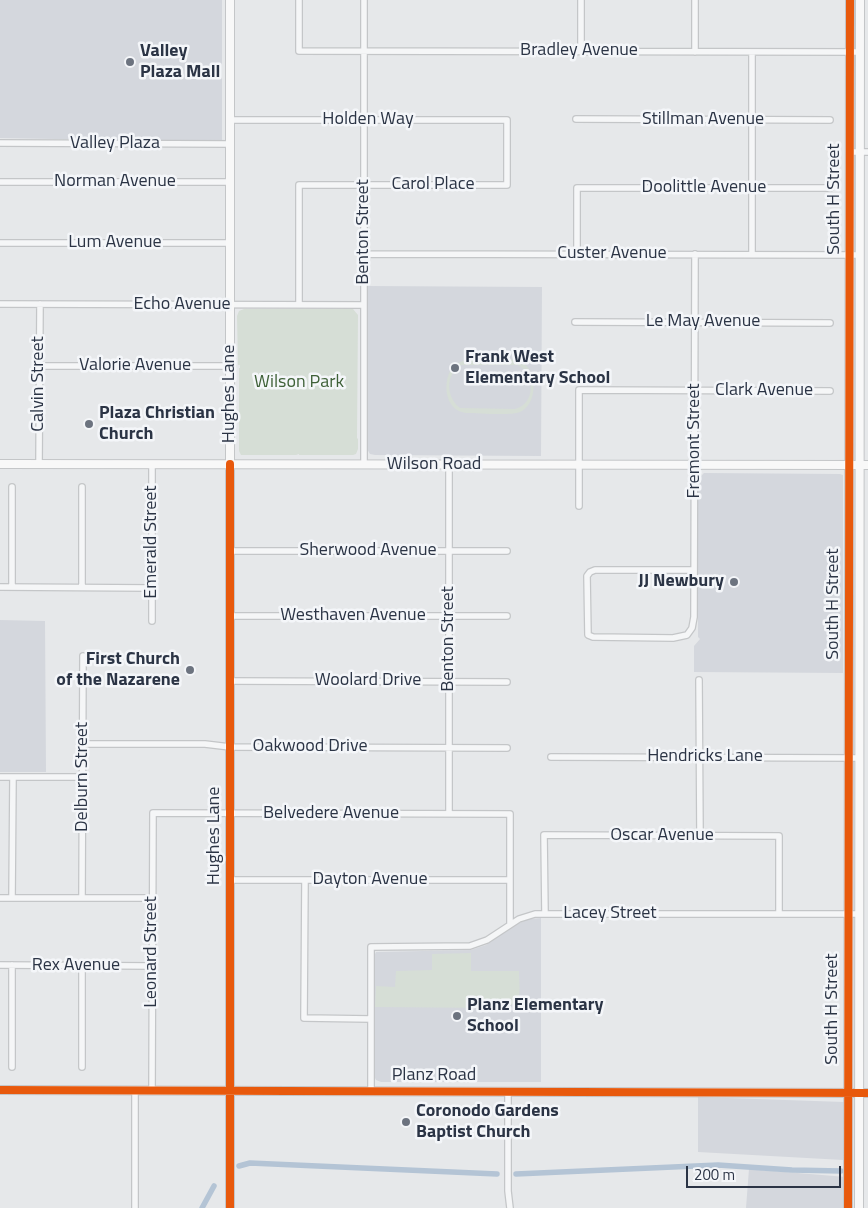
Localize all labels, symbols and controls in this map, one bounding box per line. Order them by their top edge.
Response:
street label: Bradley Avenue [520,40,638,62]
place label: Valley Plaza Mall [140,41,220,84]
marker: Valley Plaza Mall [124,56,136,68]
street label: Holden Way [322,109,414,131]
street label: Stillman Avenue [642,109,764,131]
street label: Valley Plaza [70,133,160,155]
street label: South H Street [824,143,846,255]
street label: Norman Avenue [54,171,176,193]
street label: Carol Place [391,174,475,196]
street label: Doolittle Avenue [642,177,766,199]
street label: Benton Street [353,179,375,285]
street label: Lum Avenue [68,232,162,254]
street label: Custer Avenue [557,243,667,265]
street label: Echo Avenue [133,294,231,316]
street label: Le May Avenue [646,311,760,333]
street label: Calvin Street [28,336,50,432]
street label: Hughes Lane [219,345,241,443]
place label: Frank West Elementary School [465,347,610,389]
street label: Valorie Avenue [79,355,191,377]
marker: Frank West Elementary School [449,362,461,374]
park label: Wilson Park [254,372,344,394]
street label: Clark Avenue [715,380,813,402]
street label: Fremont Street [684,383,706,499]
place label: Plaza Christian Church [99,403,215,446]
marker: Plaza Christian Church [83,418,95,430]
street label: Wilson Road [387,454,481,476]
street label: Emerald Street [141,485,163,599]
street label: Sherwood Avenue [299,540,437,562]
street label: South H Street [823,548,845,660]
place label: JJ Newbury [638,571,724,593]
marker: JJ Newbury [728,576,740,588]
street label: Benton Street [438,586,460,692]
street label: Westhaven Avenue [280,605,426,627]
place label: First Church of the Nazarene [56,649,180,692]
marker: First Church of the Nazarene [184,664,196,676]
street label: Woolard Drive [315,670,421,692]
street label: Delburn Street [72,722,94,832]
street label: Oakwood Drive [252,736,368,758]
street label: Hendricks Lane [647,746,763,768]
street label: Hughes Lane [204,787,226,885]
street label: Belvedere Avenue [263,803,399,825]
street label: Oscar Avenue [610,825,714,847]
street label: Dayton Avenue [313,869,427,891]
street label: Leonard Street [141,896,163,1008]
street label: Lacey Street [563,903,657,925]
street label: South H Street [822,953,844,1065]
street label: Rex Avenue [32,955,120,977]
place label: Planz Elementary School [467,995,603,1038]
marker: Planz Elementary School [451,1010,463,1022]
street label: Planz Road [392,1065,476,1087]
place label: Coronodo Gardens Baptist Church [416,1101,559,1144]
marker: Coronodo Gardens Baptist Church [400,1116,412,1128]
scale bar [688,1156,843,1188]
text: 200 m [694,1163,735,1186]

